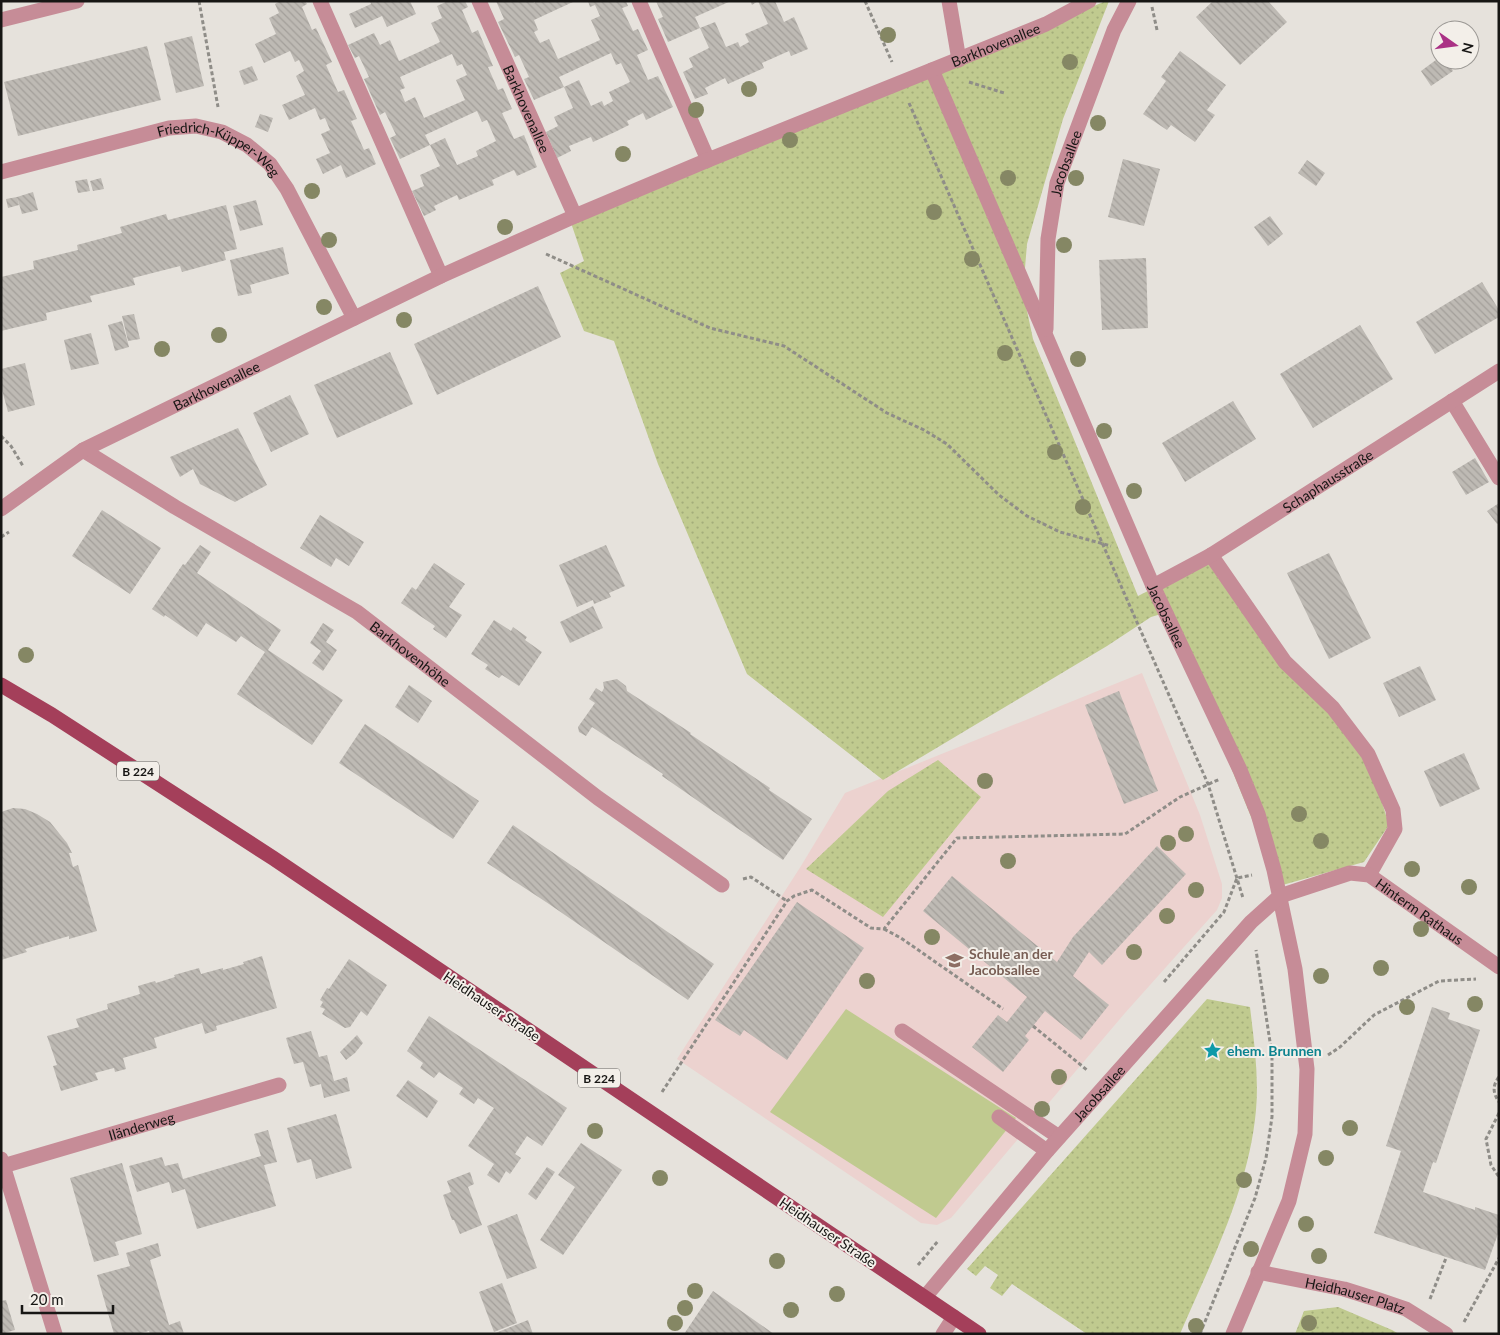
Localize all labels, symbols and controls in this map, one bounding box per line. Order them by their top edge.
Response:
street label: Barkhovenallee [948,19,1042,70]
north arrow [1430,20,1480,70]
text: N [1459,41,1478,56]
street label: Barkhovenallee [500,62,554,155]
street label: Friedrich-Küpper-Weg [155,118,284,180]
street label: Jacobsallee [1046,128,1085,198]
street label: Barkhovenallee [170,357,262,414]
street label: Schaphausstraße [1279,445,1376,516]
street label: Jacobsallee [1144,581,1189,651]
street label: Barkhovenhöhe [367,617,454,690]
road number: B 224 [117,761,159,780]
street label: Hinterm Rathaus [1373,874,1467,948]
place label: Schule an der Jacobsallee [969,945,1053,978]
school or university icon: Schule an der Jacobsallee [945,951,965,971]
street label: Heidhauser Straße [440,967,544,1045]
place icon: ehem. Brunnen [1203,1040,1223,1060]
place label: ehem. Brunnen [1227,1042,1322,1059]
street label: Jacobsallee [1069,1061,1128,1125]
road number: B 224 [578,1068,620,1088]
street label: Iländerweg [106,1108,176,1143]
street label: Heidhauser Straße [776,1193,880,1271]
street label: Heidhauser Platz [1304,1273,1408,1317]
scale bar [22,1282,114,1314]
text: 20 m [30,1290,64,1308]

